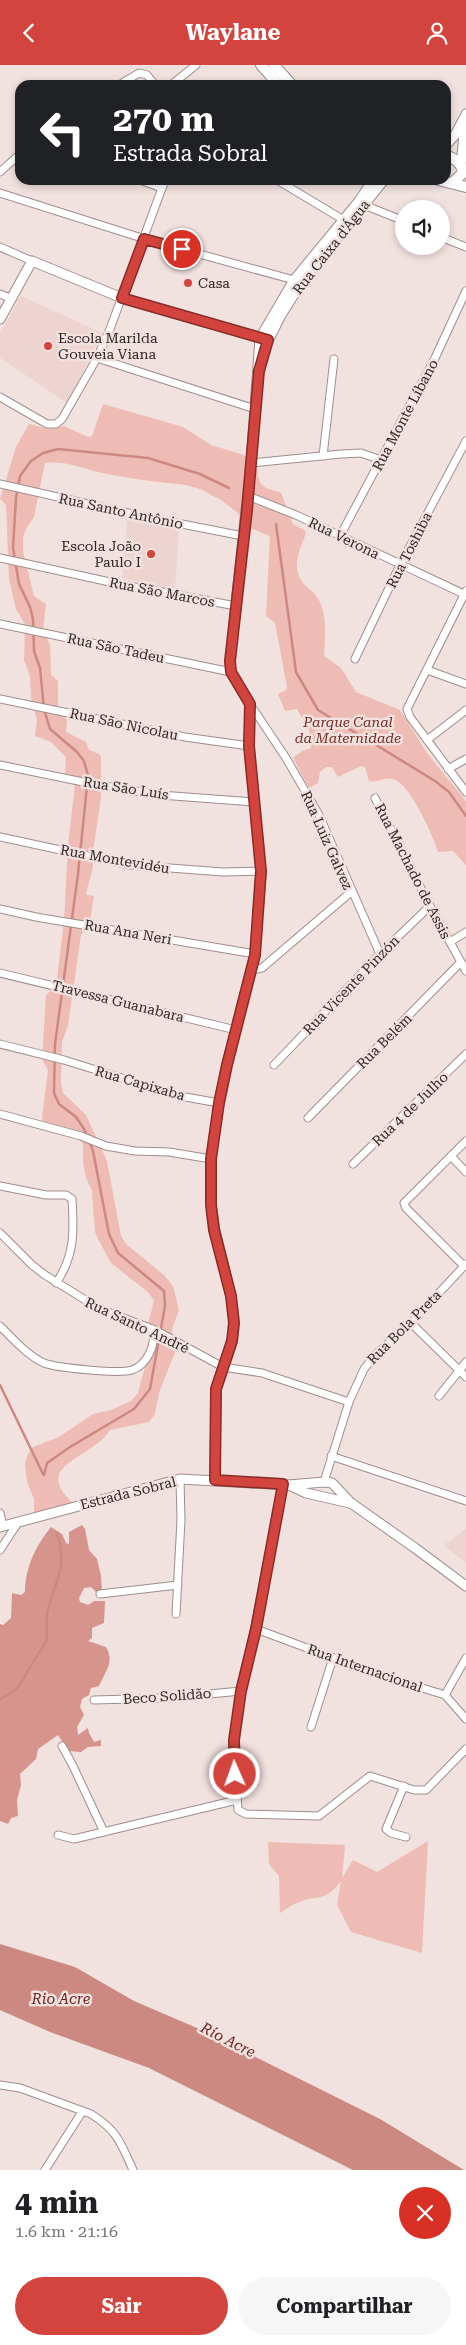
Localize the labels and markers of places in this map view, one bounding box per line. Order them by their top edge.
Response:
pin [161,228,203,270]
place label: Casa [198,275,230,291]
marker: Casa [182,277,194,289]
place label: Escola Marilda Gouveia Viana [58,330,158,362]
marker: Escola Marilda Gouveia Viana [42,340,54,352]
place label: Escola João Paulo I [61,538,141,570]
marker: Escola João Paulo I [145,548,157,560]

